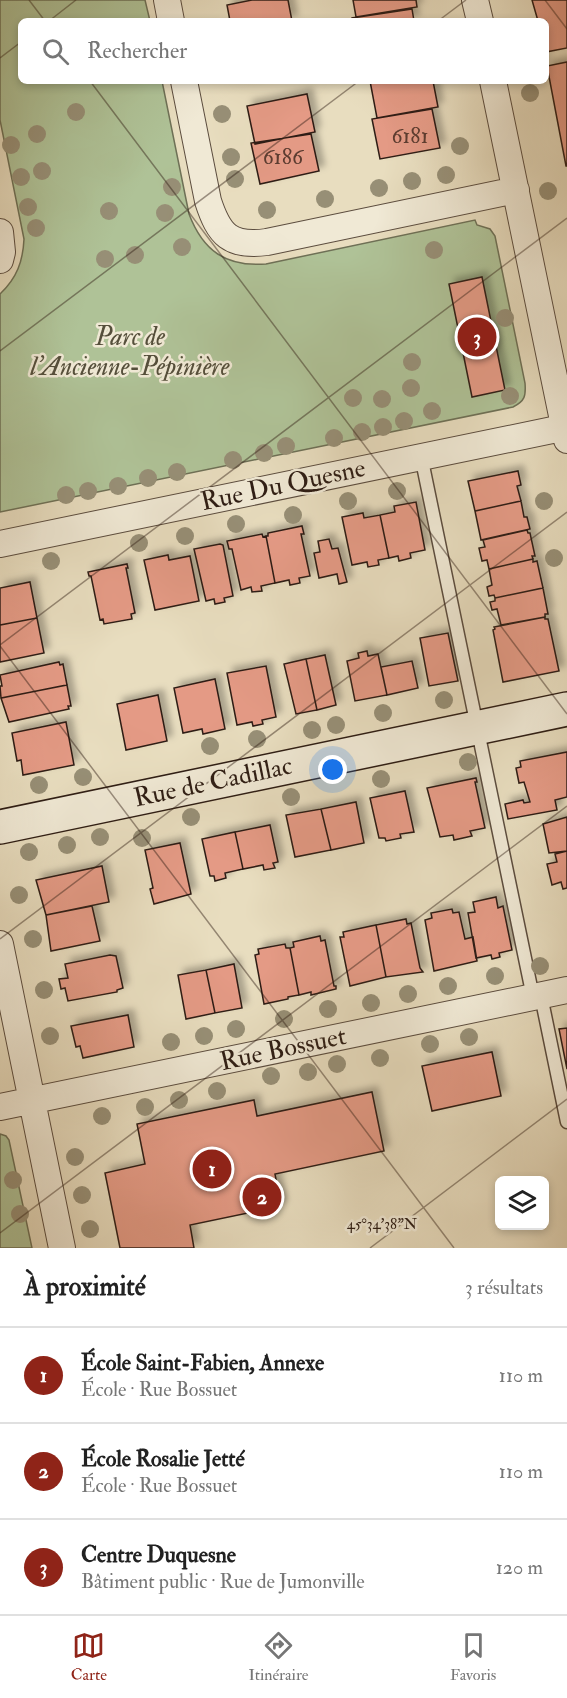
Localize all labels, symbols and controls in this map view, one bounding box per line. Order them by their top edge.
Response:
search box [18,18,549,84]
icon: search [39,35,72,68]
text: Rechercher [87,37,187,65]
house number: 6181 [391,122,429,150]
house number: 6186 [263,143,305,171]
pin: 3 [458,314,496,360]
park label: Parc de l'Ancienne-Pépinière [30,321,230,383]
street label: Rue Du Quesne [198,452,368,518]
street label: Rue de Cadillac [131,750,295,814]
your location [318,755,347,784]
street label: Rue Bossuet [217,1020,349,1078]
pin: 1 [192,1146,232,1192]
pin: 2 [242,1174,282,1220]
map controls [495,1176,549,1230]
button: layers [495,1176,549,1230]
text: 45°34'38"N [347,1215,418,1234]
text: À proximité [24,1271,146,1303]
text: 3 résultats [465,1275,543,1300]
text: École Saint-Fabien, Annexe [81,1349,324,1377]
text: 1 [40,1363,47,1388]
text: 110 m [499,1363,543,1388]
text: École · Rue Bossuet [81,1377,237,1402]
text: École Rosalie Jetté [81,1445,245,1473]
text: 2 [38,1459,49,1484]
text: 110 m [499,1459,543,1484]
text: École · Rue Bossuet [81,1473,237,1498]
text: Centre Duquesne [81,1541,236,1569]
text: 3 [40,1555,47,1580]
text: 120 m [496,1555,543,1580]
text: Bâtiment public · Rue de Jumonville [81,1569,365,1594]
tab: Carte [71,1629,107,1685]
tab: Itinéraire [248,1629,308,1685]
tab: Favoris [450,1629,496,1685]

